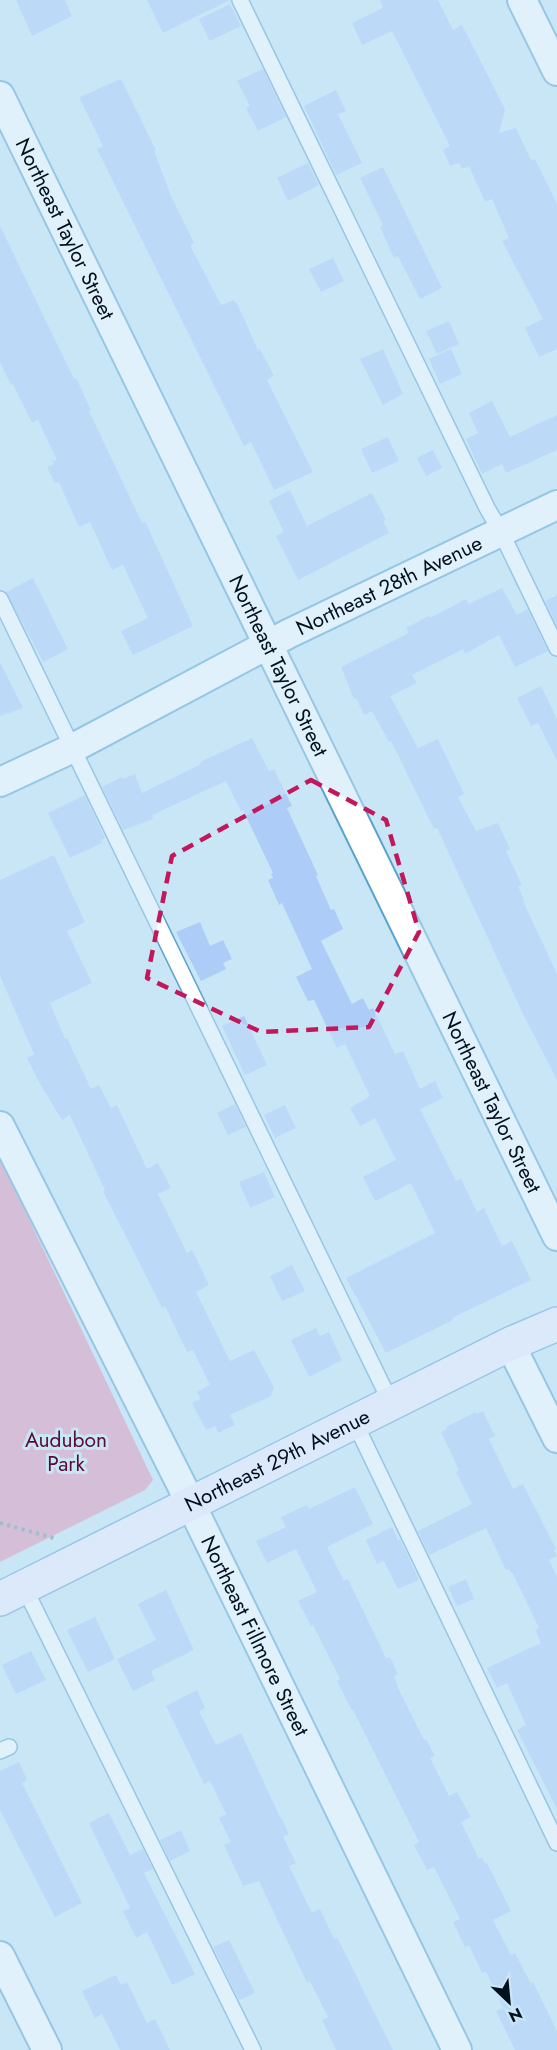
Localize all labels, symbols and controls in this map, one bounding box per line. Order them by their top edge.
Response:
street label: Northeast Taylor Street [8,133,122,325]
street label: Northeast 28th Avenue [291,528,487,643]
street label: Northeast Taylor Street [221,570,335,761]
street label: Northeast Taylor Street [435,1006,549,1198]
street label: Northeast 29th Avenue [179,1401,375,1519]
park label: Audubon Park [25,1425,107,1479]
street label: Northeast Fillmore Street [193,1531,317,1741]
north arrow [479,1972,539,2032]
text: N [505,2002,526,2028]

